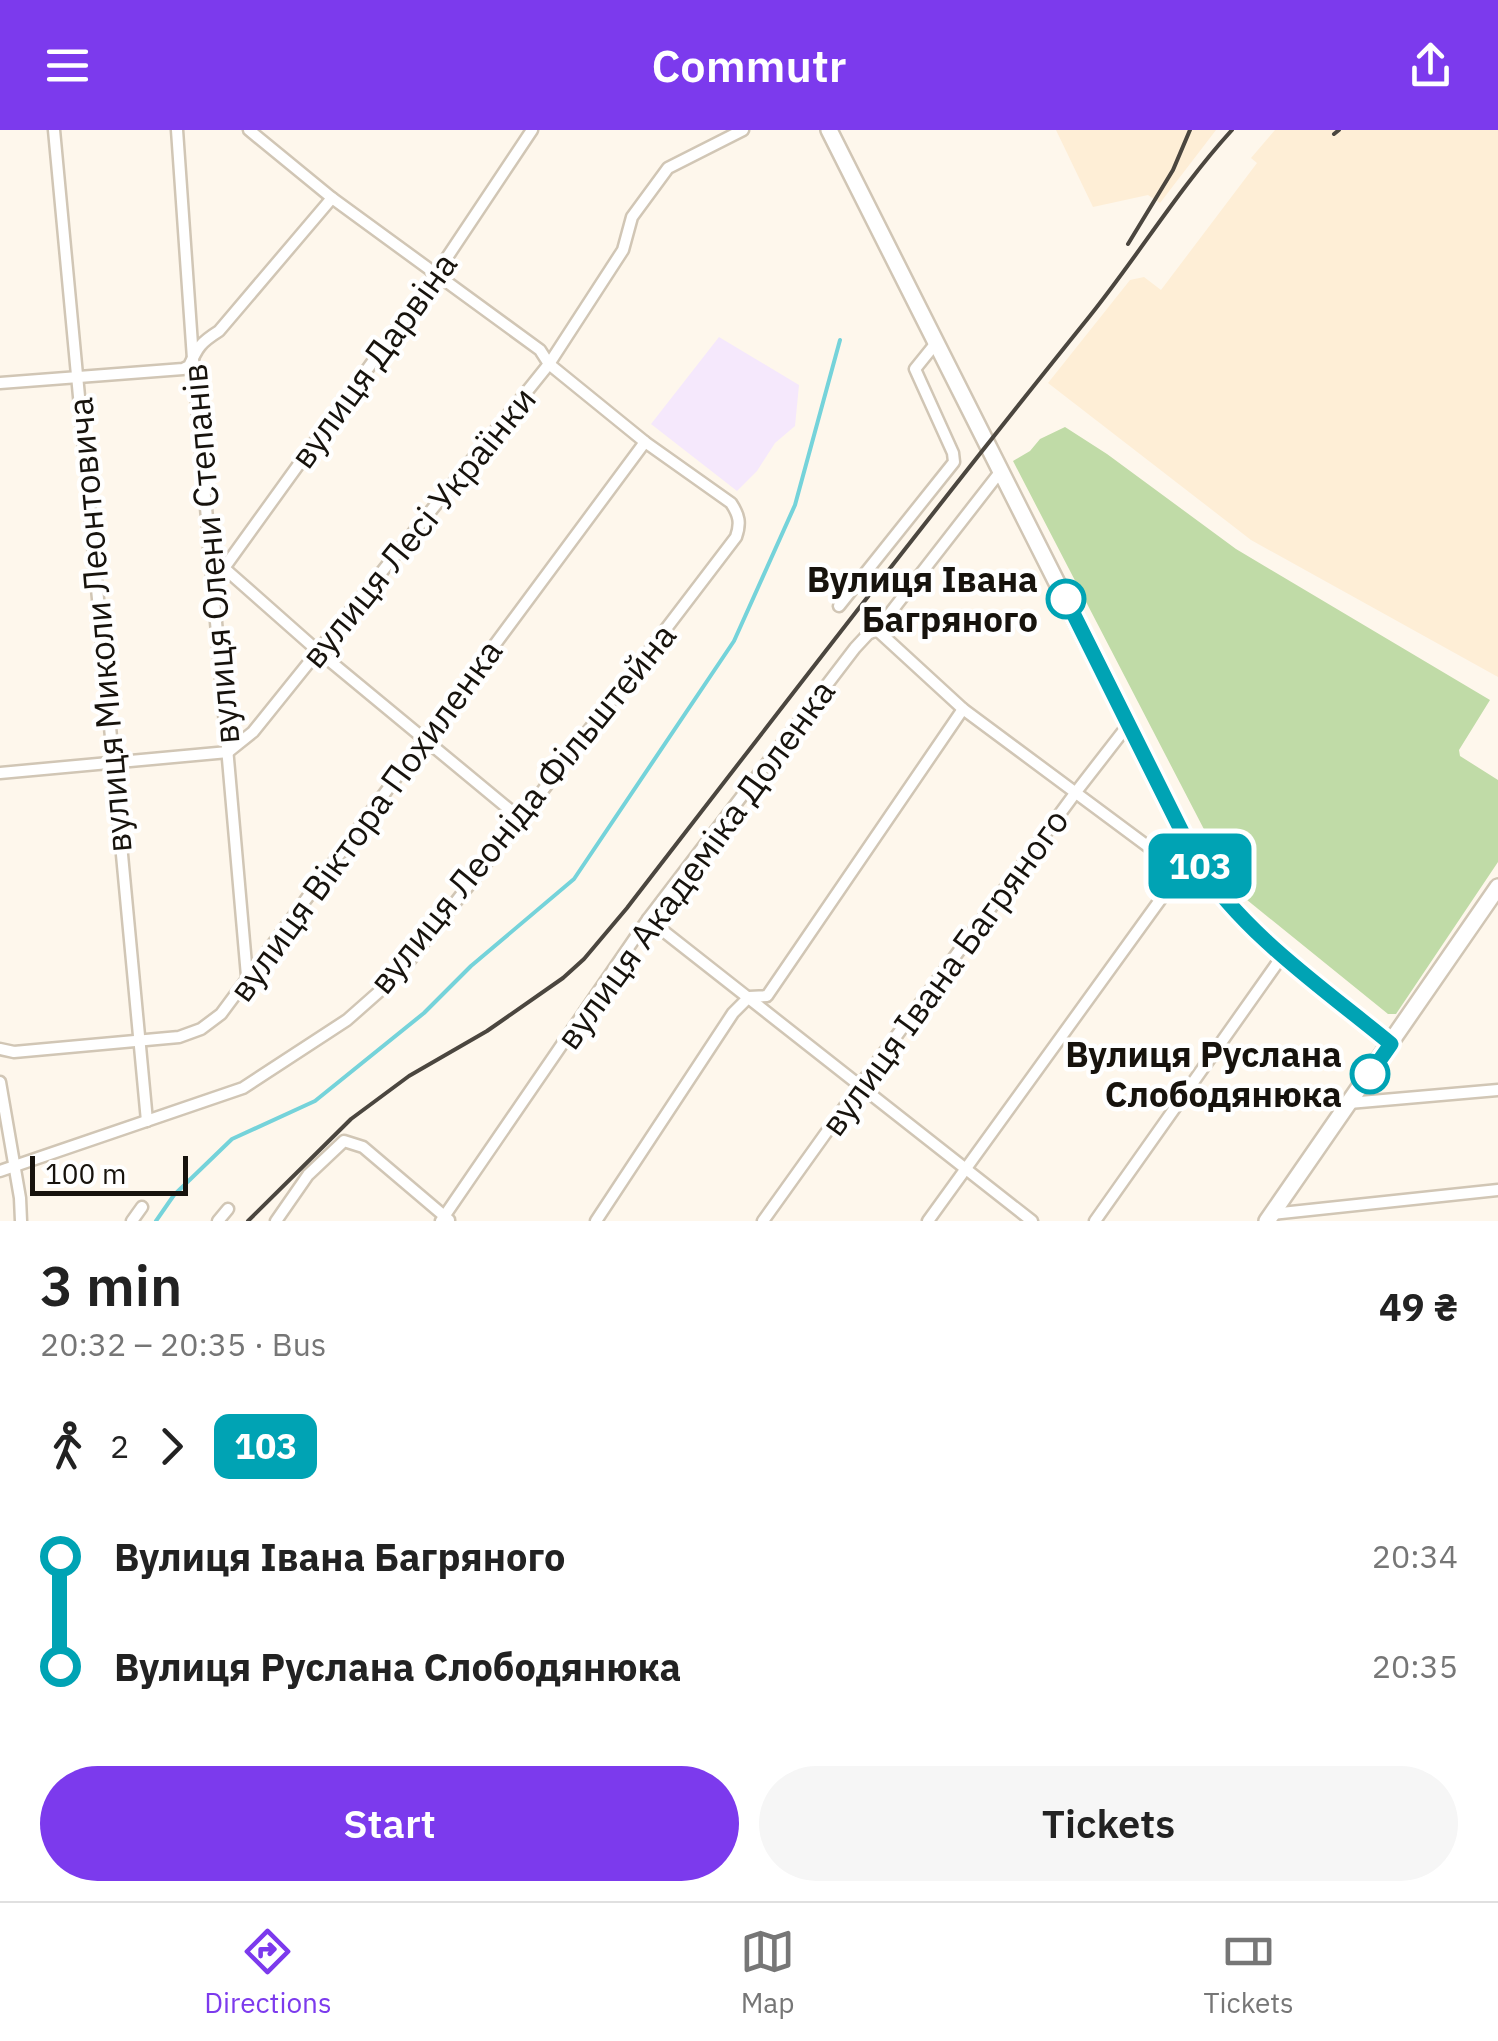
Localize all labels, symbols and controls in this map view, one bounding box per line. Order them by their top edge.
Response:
text: Commutr [651,36,847,94]
icon: menu [40,38,95,93]
icon: share [1403,38,1458,93]
street label: вулиця Дарвіна [279,243,467,477]
street label: вулиця Олени Степанів [170,362,250,746]
street label: вулиця Лесі Українки [290,377,546,677]
street label: вулиця Миколи Леонтовича [56,395,142,855]
place label: Вулиця Івана Багряного [807,556,1038,642]
marker: Вулиця Івана Багряного [1047,580,1085,618]
street label: вулиця Леоніда Фільштейна [358,613,686,1003]
street label: вулиця Віктора Похиленка [218,630,512,1010]
street label: вулиця Академіка Доленка [545,670,845,1058]
street label: вулиця Івана Багряного [810,799,1078,1145]
line badge: 103 [1142,834,1258,898]
text: 103 [1168,843,1232,889]
place label: Вулиця Руслана Слободянюка [1065,1031,1342,1117]
marker: Вулиця Руслана Слободянюка [1351,1055,1389,1093]
scale bar [30,1151,188,1196]
text: 100 m [45,1155,126,1192]
text: 3 min [40,1250,182,1321]
text: 49 ₴ [1379,1282,1458,1331]
text: 20:32 – 20:35 · Bus [40,1323,326,1365]
icon: walk [40,1419,95,1474]
icon: forward [144,1419,199,1474]
text: 103 [234,1423,297,1469]
text: 2 [110,1425,129,1467]
text: Вулиця Івана Багряного [114,1532,565,1581]
text: 20:34 [1372,1535,1458,1577]
text: Вулиця Руслана Слободянюка [114,1642,681,1691]
text: 20:35 [1372,1645,1458,1687]
button: Start [40,1766,739,1881]
button: Tickets [759,1766,1458,1881]
tab: Directions [204,1924,332,2021]
tab: Map [740,1924,795,2021]
tab: Tickets [1204,1924,1294,2021]

